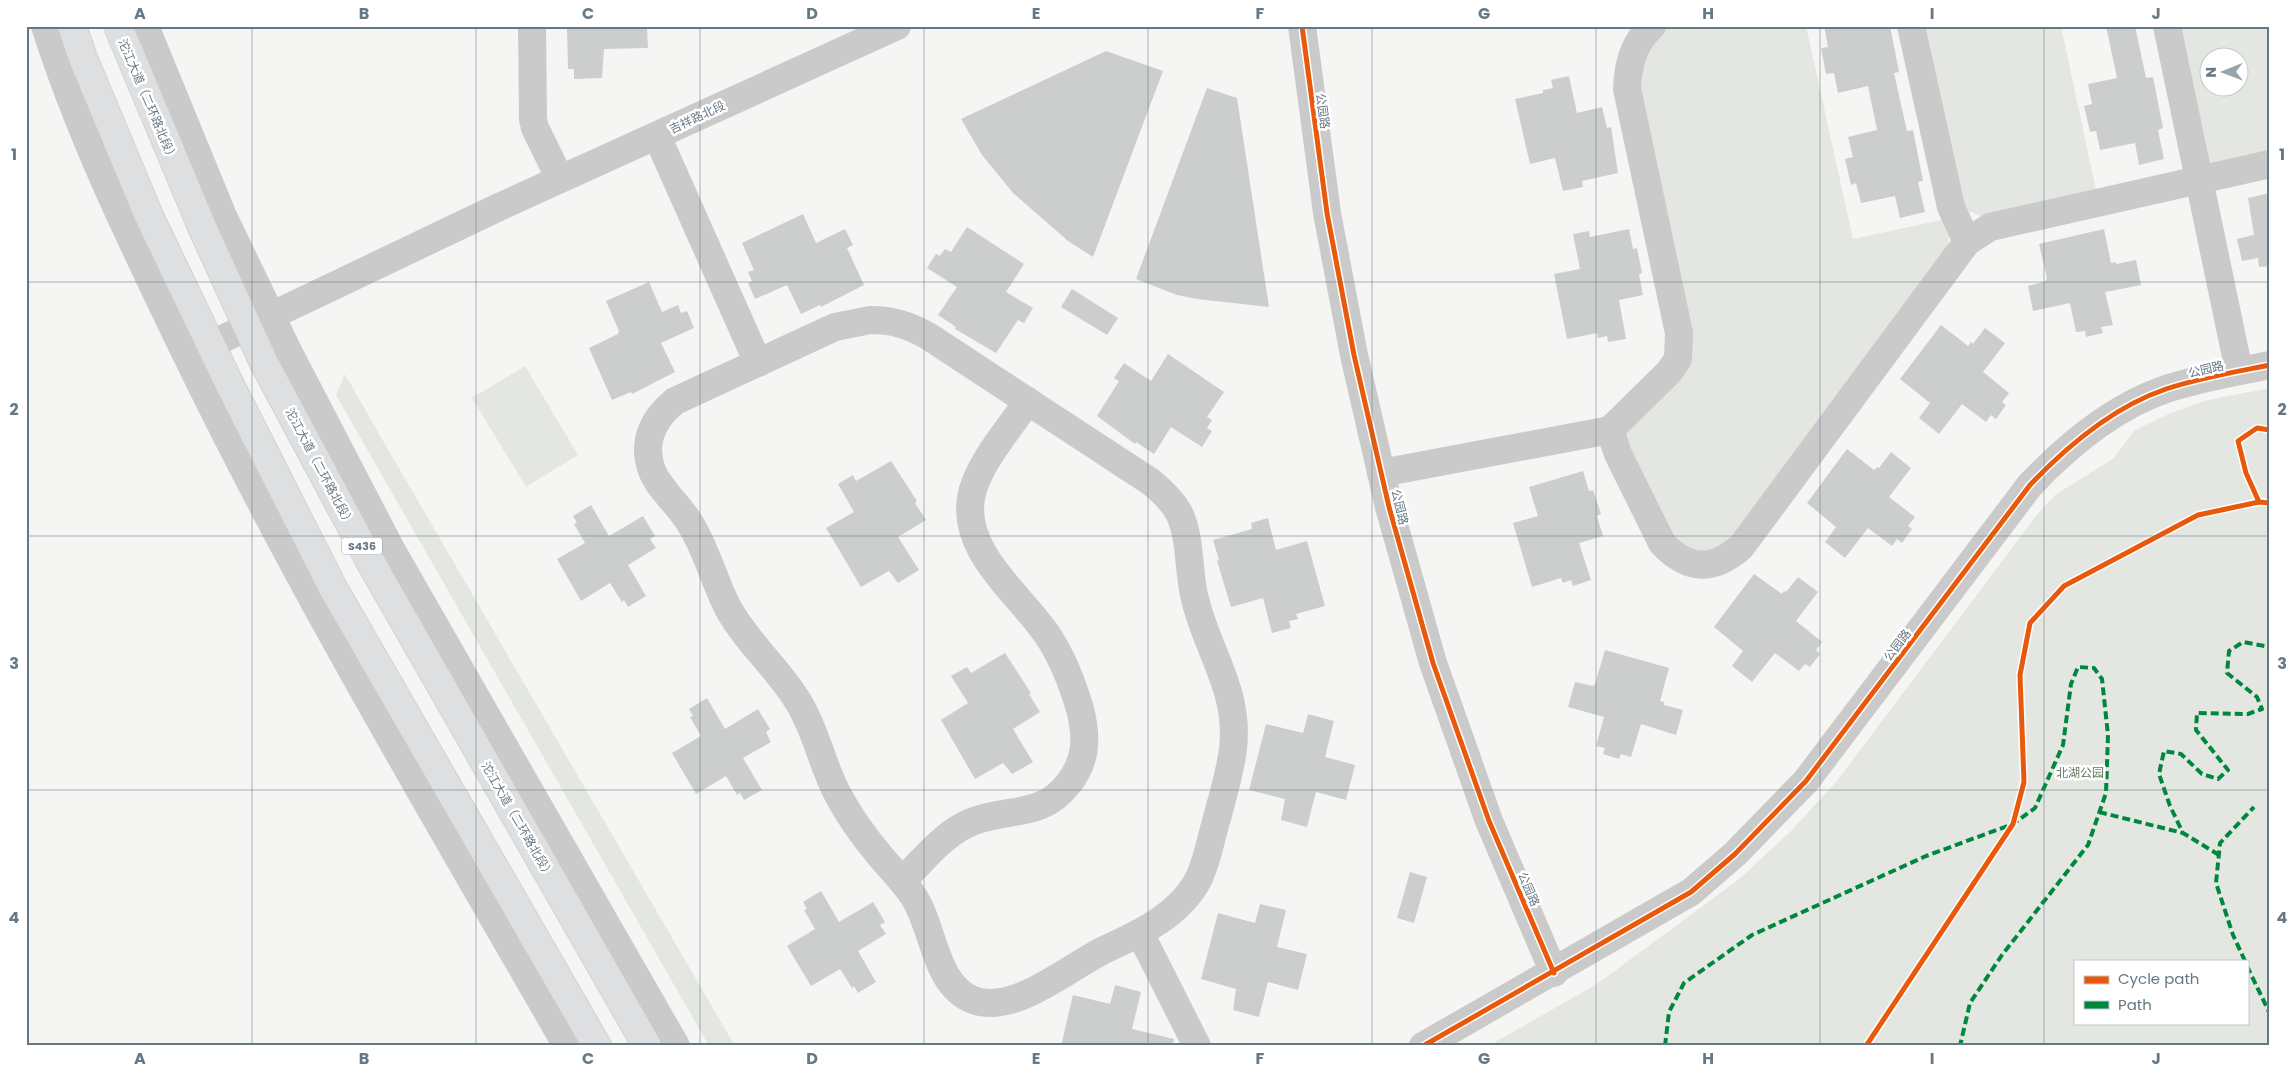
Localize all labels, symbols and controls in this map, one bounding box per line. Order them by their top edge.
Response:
text: A [134,2,146,25]
text: B [359,2,369,25]
text: C [582,2,594,25]
text: D [806,2,818,25]
text: E [1032,2,1040,25]
text: F [1256,2,1265,25]
text: G [1478,2,1490,25]
text: H [1702,2,1714,25]
text: I [1930,2,1934,25]
text: J [2151,2,2161,25]
street label: 沱江大道（二环路北段） [114,36,182,164]
north arrow [2198,48,2248,98]
text: N [2201,67,2221,78]
street label: 公园路 [1312,92,1334,130]
street label: 吉祥路北段 [666,97,728,137]
text: 1 [11,143,17,166]
text: 1 [2279,143,2285,166]
street label: 公园路 [2187,357,2225,381]
text: 2 [9,398,19,421]
text: 2 [2277,398,2287,421]
street label: 沱江大道（二环路北段） [282,405,358,529]
street label: 公园路 [1387,487,1413,527]
road number: S436 [342,538,382,554]
street label: 公园路 [1879,626,1915,664]
text: 3 [9,652,19,675]
text: 3 [2277,652,2287,675]
street label: 沱江大道（二环路北段） [478,759,558,881]
park label: 北湖公园 [2056,764,2104,781]
street label: 公园路 [1514,869,1544,909]
text: 4 [9,906,20,929]
text: 4 [2277,906,2288,929]
legend [2074,960,2248,1024]
text: Cycle path [2118,968,2199,989]
text: Path [2118,994,2152,1015]
text: A [134,1047,146,1070]
text: B [359,1047,369,1070]
text: C [582,1047,594,1070]
text: D [806,1047,818,1070]
text: E [1032,1047,1040,1070]
text: F [1256,1047,1265,1070]
text: G [1478,1047,1490,1070]
text: H [1702,1047,1714,1070]
text: I [1930,1047,1934,1070]
text: J [2151,1047,2161,1070]

